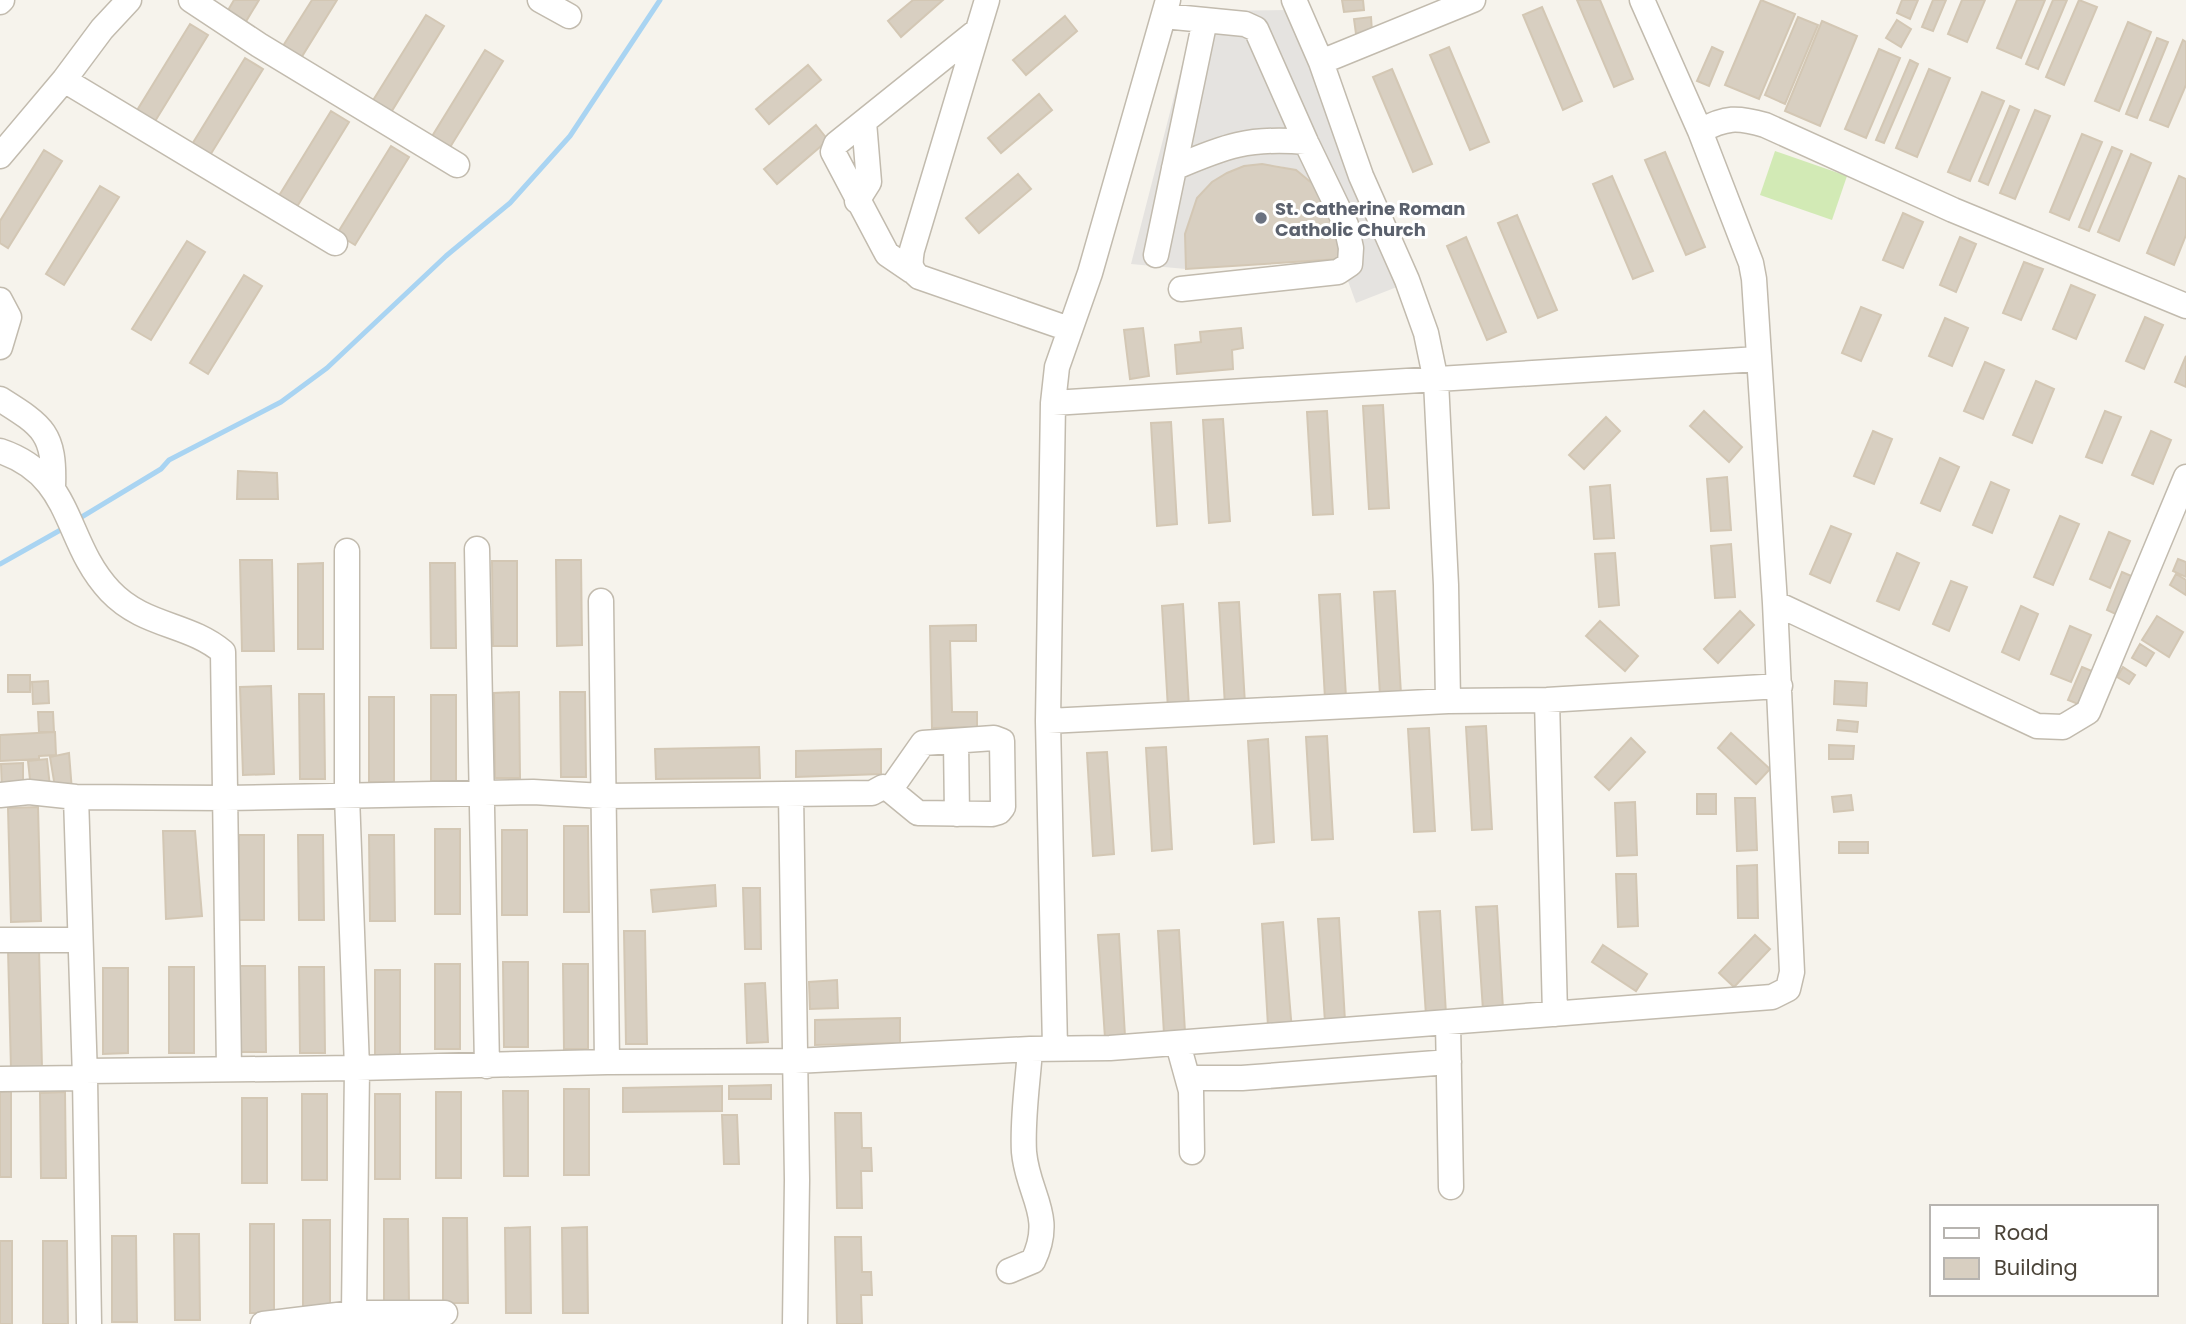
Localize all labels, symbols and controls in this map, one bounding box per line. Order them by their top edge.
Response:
place label: St. Catherine Roman Catholic Church [1275,196,1465,242]
marker: St. Catherine Roman Catholic Church [1253,210,1269,226]
legend [1930,1205,2158,1296]
text: Road [1994,1218,2049,1247]
text: Building [1994,1253,2078,1282]

